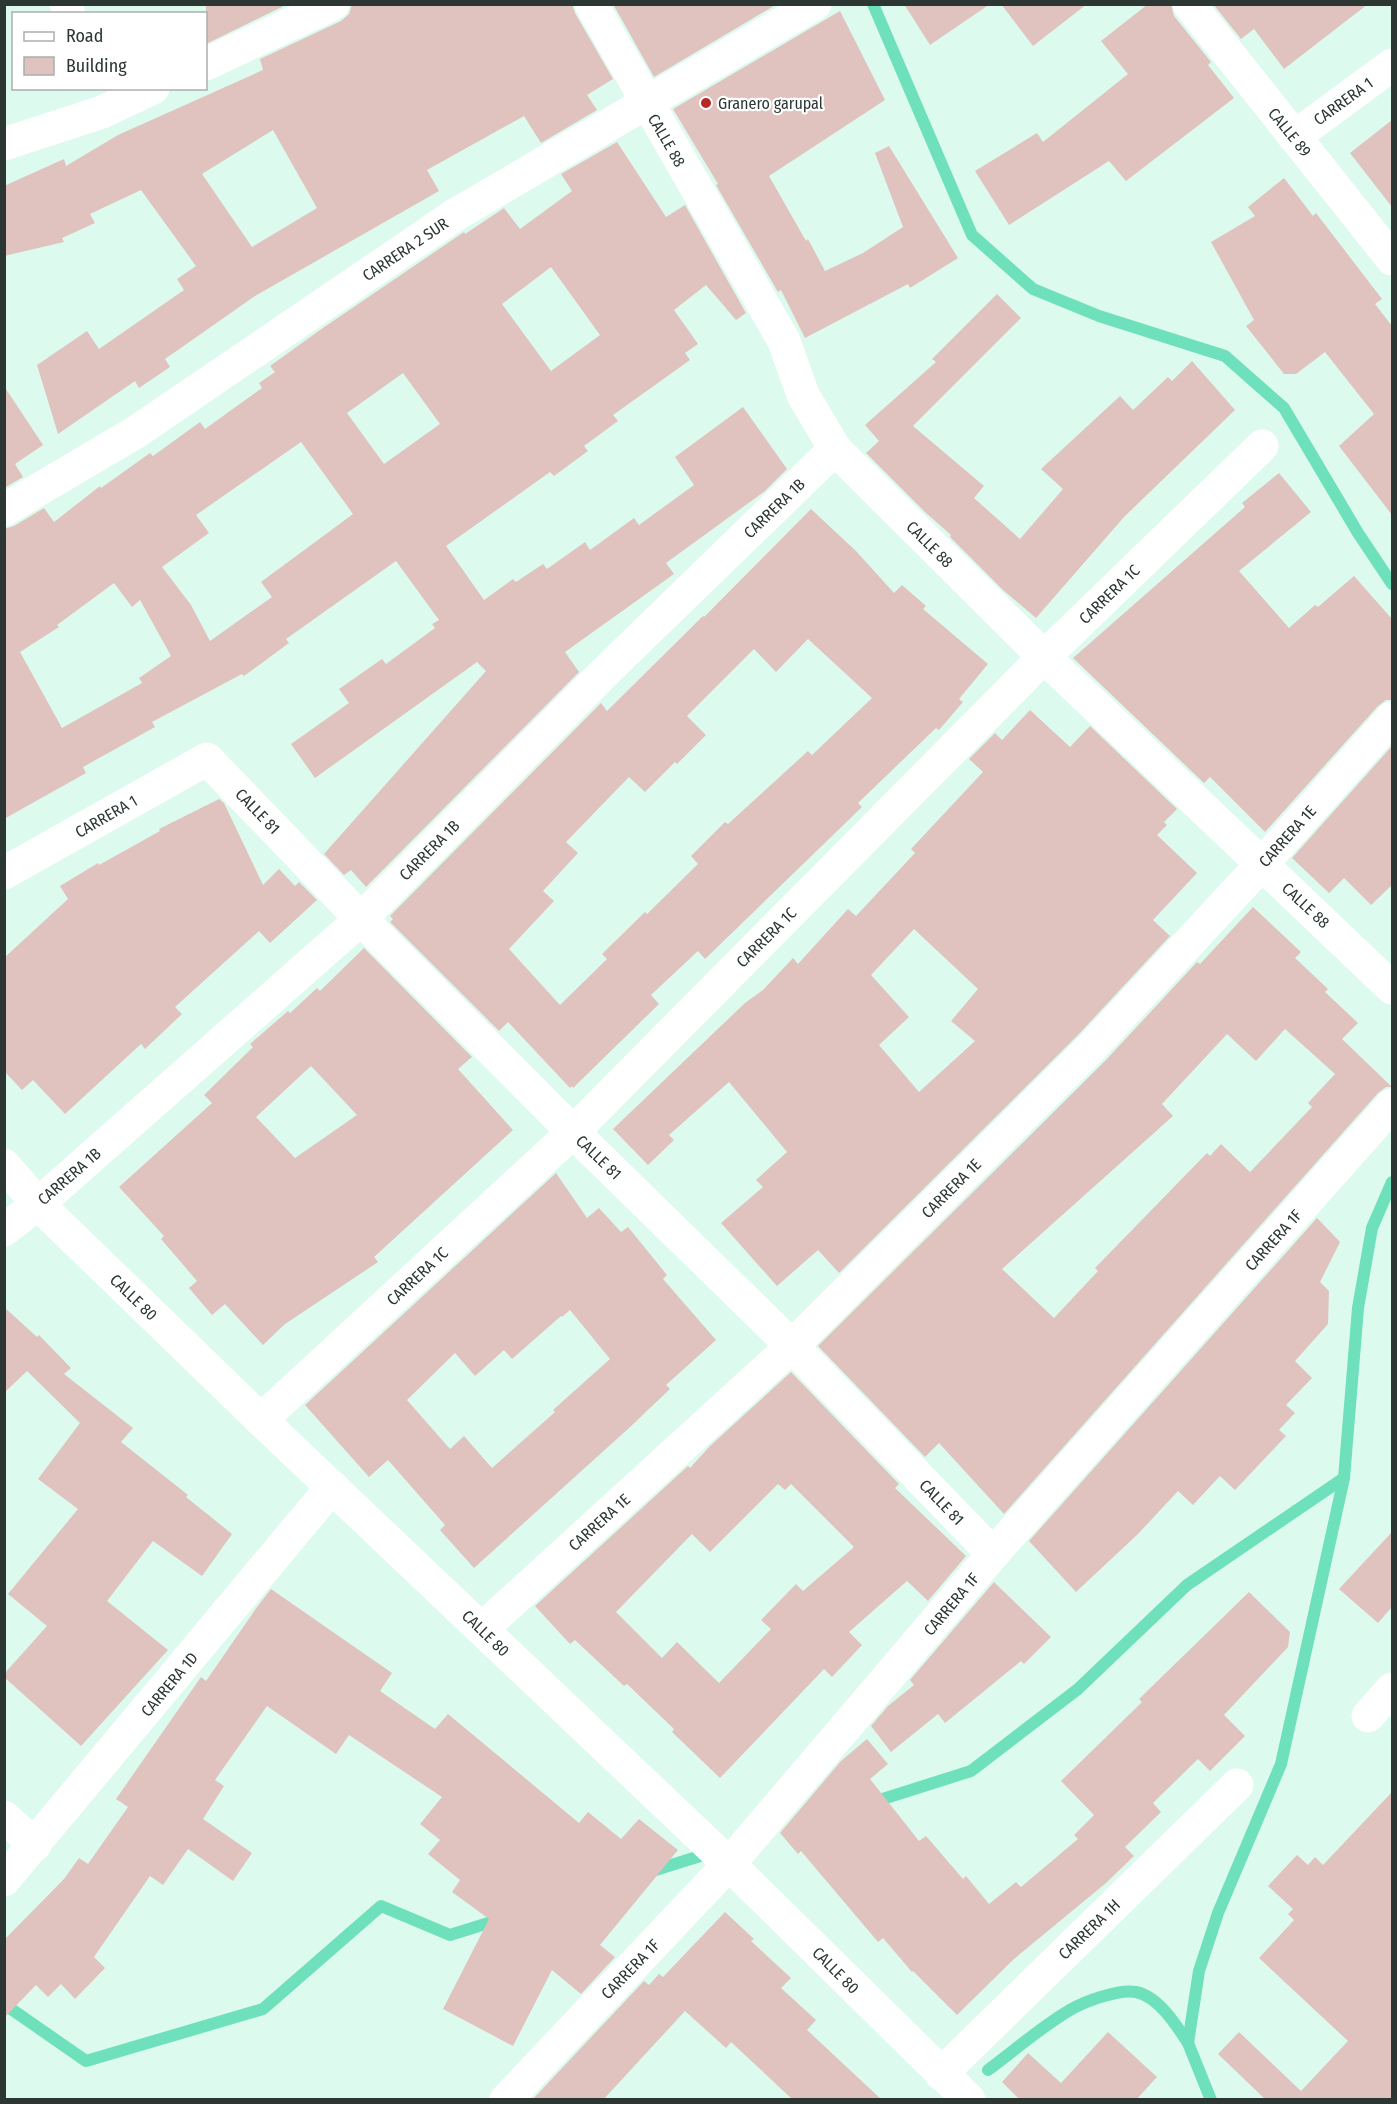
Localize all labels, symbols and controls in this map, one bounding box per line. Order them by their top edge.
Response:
legend [12,12,207,90]
text: Road [66,25,103,47]
text: Building [66,55,127,77]
street label: CARRERA 1 [1310,74,1377,129]
place label: Granero garupal [718,94,823,113]
marker: Granero garupal [699,96,713,110]
street label: CALLE 89 [1264,104,1315,161]
street label: CALLE 88 [644,110,689,170]
street label: CARRERA 2 SUR [359,214,452,285]
street label: CARRERA 1B [740,474,809,542]
street label: CALLE 88 [902,517,957,572]
street label: CARRERA 1C [1075,561,1144,628]
street label: CALLE 81 [231,785,284,838]
street label: CARRERA 1 [72,791,141,842]
street label: CARRERA 1E [1255,802,1320,871]
street label: CARRERA 1B [395,816,464,884]
street label: CALLE 88 [1278,879,1333,932]
street label: CARRERA 1C [732,903,800,971]
street label: CALLE 81 [572,1131,625,1184]
street label: CARRERA 1B [34,1144,105,1209]
street label: CARRERA 1E [918,1155,985,1222]
street label: CARRERA 1F [1241,1206,1306,1275]
street label: CARRERA 1C [383,1243,452,1309]
street label: CALLE 80 [106,1270,161,1324]
street label: CALLE 81 [915,1476,968,1529]
street label: CARRERA 1E [565,1490,634,1555]
street label: CARRERA 1F [920,1569,983,1639]
street label: CALLE 80 [458,1606,513,1660]
street label: CARRERA 1D [137,1648,202,1720]
street label: CARRERA 1H [1055,1895,1124,1963]
street label: CARRERA 1F [597,1936,663,2003]
street label: CALLE 80 [808,1943,863,1998]

